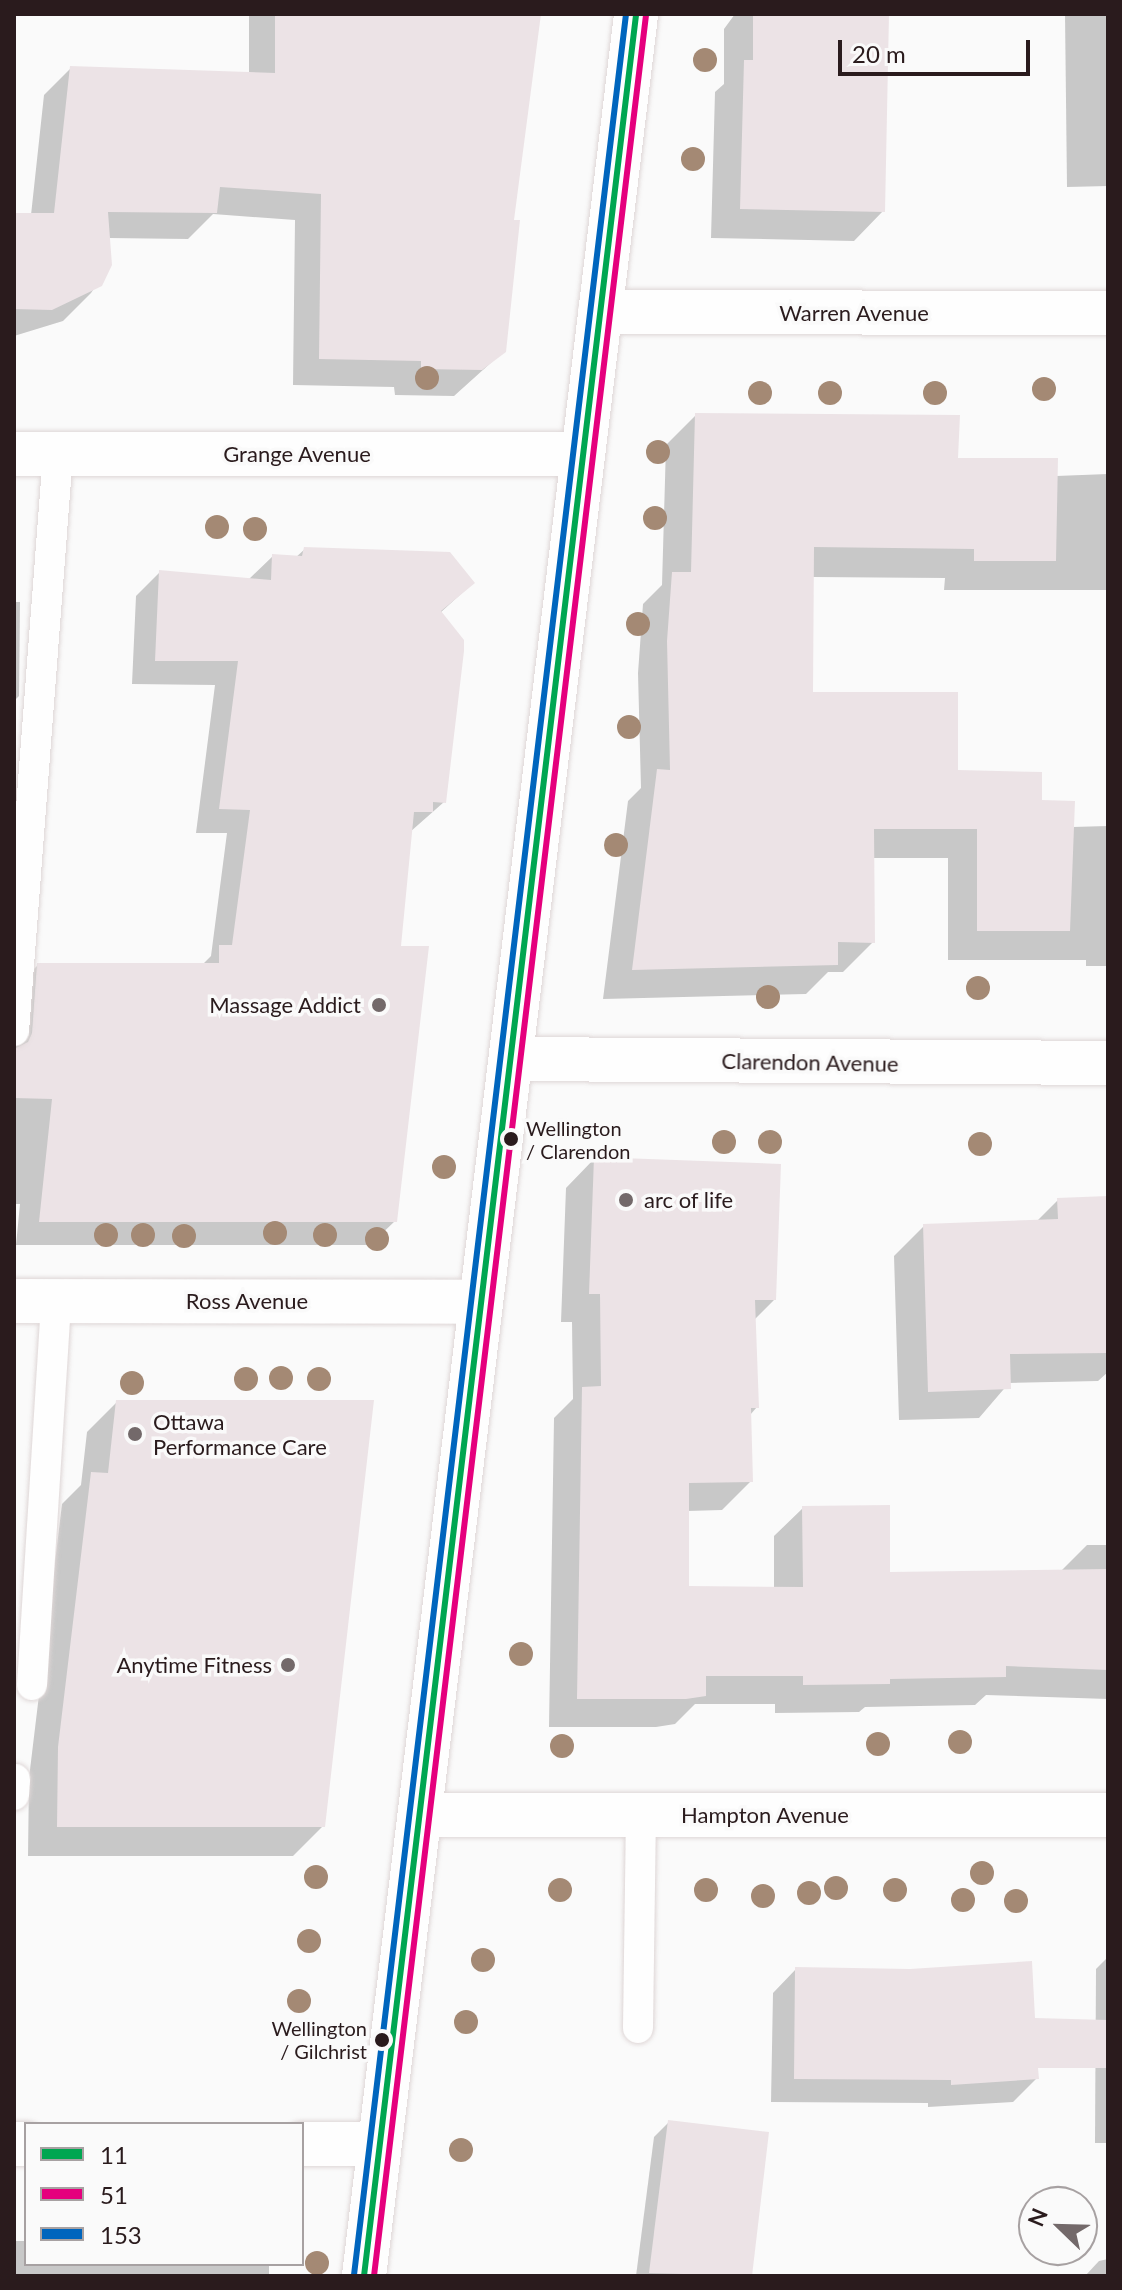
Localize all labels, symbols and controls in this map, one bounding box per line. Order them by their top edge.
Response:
scale bar [842,24,1034,74]
text: 20 m [852,39,906,68]
street label: Warren Avenue [779,300,929,326]
street label: Grange Avenue [223,441,371,467]
place label: Massage Addict [209,992,361,1018]
marker: Massage Addict [368,994,390,1016]
street label: Clarendon Avenue [721,1047,899,1077]
place label: Wellington / Clarendon [526,1116,630,1163]
marker: Wellington / Clarendon [503,1131,519,1147]
place label: arc of life [644,1187,734,1213]
marker: arc of life [615,1189,637,1211]
street label: Ross Avenue [185,1288,309,1314]
place label: Ottawa Performance Care [153,1408,327,1460]
marker: Ottawa Performance Care [124,1423,146,1445]
place label: Anytime Fitness [116,1652,272,1678]
marker: Anytime Fitness [279,1656,297,1674]
street label: Hampton Avenue [681,1802,849,1828]
place label: Wellington / Gilchrist [271,2016,367,2063]
marker: Wellington / Gilchrist [374,2032,390,2048]
legend [24,2122,304,2266]
text: 11 [100,2140,128,2169]
text: 51 [100,2180,128,2209]
north arrow [1018,2186,1098,2266]
text: N [1022,2204,1053,2230]
text: 153 [100,2220,142,2249]

